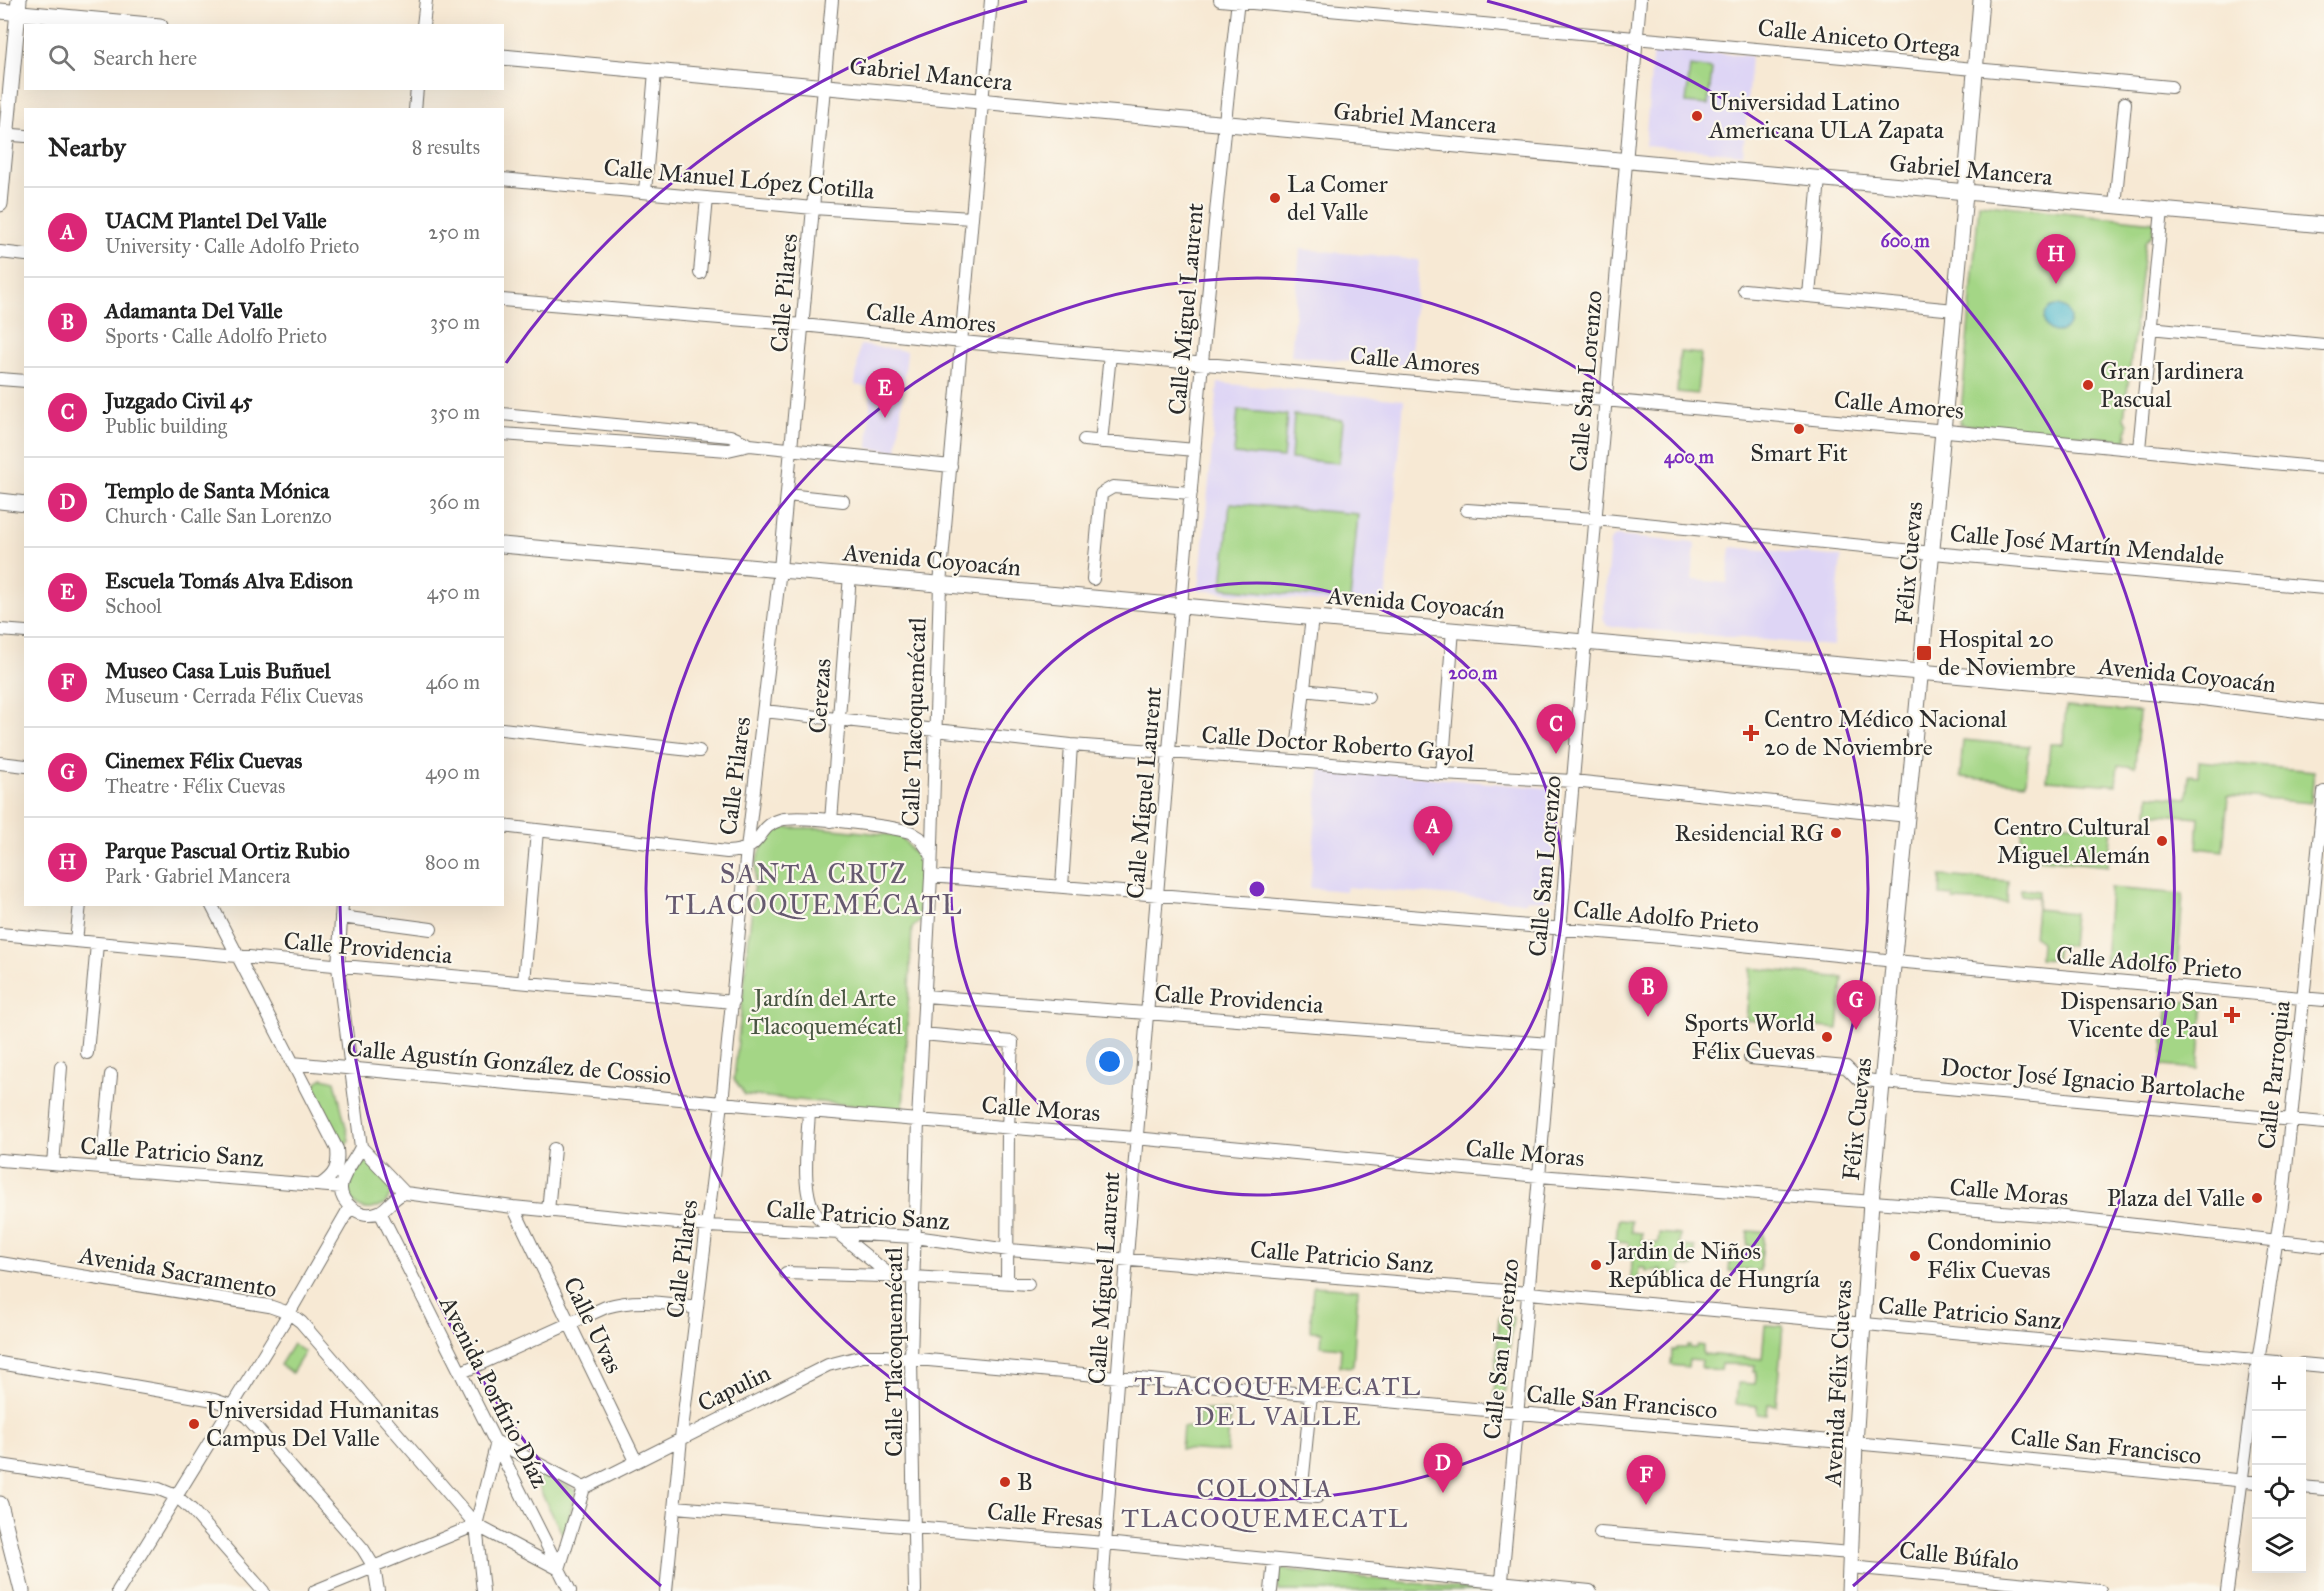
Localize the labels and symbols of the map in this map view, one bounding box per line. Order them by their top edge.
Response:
street label: Calle Aniceto Ortega [1756,12,1963,64]
street label: Gabriel Mancera [848,51,1015,98]
place label: Universidad Latino Americana ULA Zapata [1708,87,1945,145]
street label: Gabriel Mancera [1332,96,1499,140]
marker: Universidad Latino Americana ULA Zapata [1690,109,1704,123]
street label: Gabriel Mancera [1888,148,2055,192]
street label: Calle Manuel López Cotilla [602,152,877,206]
place label: La Comer del Valle [1287,169,1388,227]
marker: La Comer del Valle [1268,191,1282,205]
street label: Calle Miguel Laurent [1162,201,1210,416]
text: 600 m [1880,230,1930,252]
street label: Calle Pilares [764,232,804,354]
pin: H [2036,234,2076,284]
street label: Calle San Lorenzo [1563,289,1609,473]
street label: Calle Amores [864,296,998,340]
street label: Calle Amores [1349,340,1481,382]
place label: Gran Jardinera Pascual [2100,356,2245,414]
pin: E [866,368,904,418]
marker: Gran Jardinera Pascual [2081,378,2095,392]
street label: Calle Amores [1833,384,1965,426]
marker: Smart Fit [1792,422,1806,436]
place label: Smart Fit [1750,438,1848,468]
text: 400 m [1664,446,1715,469]
street label: Félix Cuevas [1889,500,1929,626]
street label: Calle José Martín Mendalde [1949,518,2225,572]
street label: Avenida Coyoacán [841,537,1022,583]
street label: Avenida Coyoacán [1325,580,1506,626]
street label: Calle Tlacoquemécatl [895,616,933,827]
place label: Hospital 20 de Noviembre [1938,624,2076,682]
marker: Hospital 20 de Noviembre [1915,644,1933,662]
street label: Avenida Coyoacán [2096,651,2277,699]
street label: Cerezas [802,657,838,735]
text: 200 m [1449,662,1498,684]
street label: Calle Miguel Laurent [1120,685,1168,900]
pin: C [1536,704,1576,754]
place label: Centro Médico Nacional 20 de Noviembre [1764,704,2008,762]
street label: Calle Pilares [713,715,757,837]
street label: Calle Doctor Roberto Gayol [1201,720,1476,769]
marker: Centro Médico Nacional 20 de Noviembre [1742,724,1760,742]
street label: Calle San Lorenzo [1522,774,1568,958]
pin: A [1414,806,1452,856]
place label: Centro Cultural Miguel Alemán [1993,812,2150,870]
place label: Residencial RG [1675,818,1824,848]
marker: Residencial RG [1829,826,1843,840]
marker: Centro Cultural Miguel Alemán [2155,834,2169,848]
district label: SANTA CRUZ TLACOQUEMÉCATL [665,857,963,921]
centre of rings [1247,879,1267,899]
street label: Calle Adolfo Prieto [1572,894,1760,940]
street label: Calle Providencia [282,926,454,970]
street label: Calle Adolfo Prieto [2055,940,2243,986]
pin: B [1628,968,1668,1017]
street label: Calle Providencia [1154,978,1325,1020]
pin: G [1836,980,1876,1030]
park label: Jardín del Arte Tlacoquemécatl [747,983,903,1041]
place label: Dispensario San Vicente de Paul [2060,986,2219,1044]
street label: Calle Parroquia [2251,998,2297,1151]
marker: Dispensario San Vicente de Paul [2223,1006,2241,1024]
place label: Sports World Félix Cuevas [1684,1008,1815,1066]
marker: Sports World Félix Cuevas [1820,1030,1834,1044]
street label: Calle Agustín González de Cossio [345,1033,673,1091]
your location [1095,1047,1124,1076]
street label: Doctor José Ignacio Bartolache [1939,1052,2247,1108]
street label: Félix Cuevas [1836,1056,1878,1182]
street label: Calle Moras [981,1090,1101,1128]
street label: Calle Patricio Sanz [79,1131,265,1173]
street label: Calle Moras [1464,1133,1586,1173]
street label: Calle Miguel Laurent [1082,1170,1126,1385]
street label: Calle Moras [1948,1172,2070,1212]
place label: Plaza del Valle [2107,1183,2245,1213]
marker: Plaza del Valle [2250,1191,2264,1205]
street label: Calle Patricio Sanz [765,1194,951,1236]
street label: Calle Pilares [660,1198,704,1320]
place label: Condominio Félix Cuevas [1927,1227,2051,1285]
street label: Calle Patricio Sanz [1249,1234,1435,1280]
place label: Jardin de Niños República de Hungría [1605,1236,1821,1294]
street label: Avenida Sacramento [76,1240,279,1304]
street label: Calle Tlacoquemécatl [879,1247,909,1457]
marker: Condominio Félix Cuevas [1908,1249,1922,1263]
street label: Calle San Lorenzo [1477,1257,1525,1441]
marker: Jardin de Niños República de Hungría [1589,1258,1603,1272]
street label: Calle Uvas [557,1272,629,1378]
street label: Avenida Félix Cuevas [1818,1279,1858,1488]
street label: Avenida Porfirio Díaz [432,1290,555,1493]
street label: Calle Patricio Sanz [1877,1290,2063,1336]
street label: Capulin [693,1358,775,1418]
district label: TLACOQUEMECATL DEL VALLE [1134,1370,1422,1432]
street label: Calle San Francisco [1525,1379,1719,1425]
place label: Universidad Humanitas Campus Del Valle [206,1395,439,1453]
marker: Universidad Humanitas Campus Del Valle [187,1417,201,1431]
street label: Calle San Francisco [2009,1421,2203,1471]
pin: D [1424,1444,1462,1493]
pin: F [1626,1456,1666,1505]
place label: B [1017,1467,1033,1497]
district label: COLONIA TLACOQUEMECATL [1121,1472,1409,1534]
marker: B [998,1475,1012,1489]
street label: Calle Fresas [986,1496,1104,1536]
street label: Calle Búfalo [1898,1535,2020,1577]

